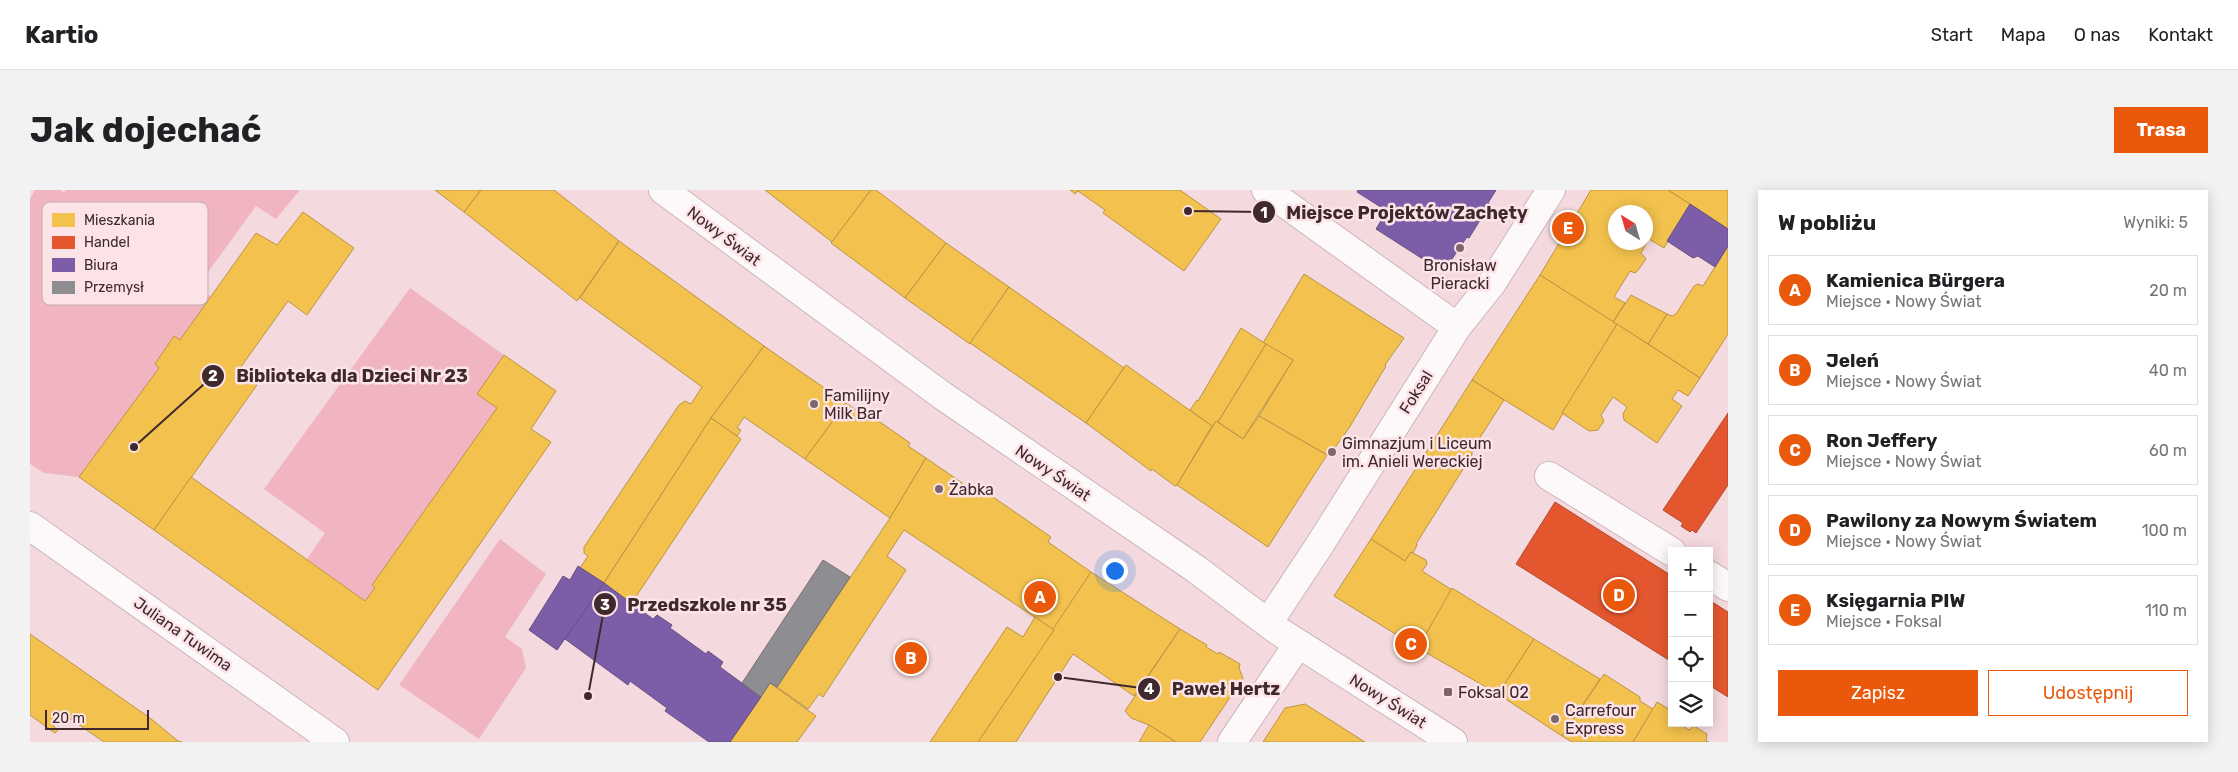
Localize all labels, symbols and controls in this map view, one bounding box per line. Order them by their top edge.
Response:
text: Kartio [25,21,99,49]
text: Start [1931,24,1973,46]
text: Mapa [2001,24,2046,46]
text: O nas [2074,24,2120,46]
text: Kontakt [2148,24,2213,46]
button: Trasa [2114,107,2208,153]
text: Jak dojechać [30,109,261,151]
callout: Miejsce Projektów Zachęty [1252,196,1538,229]
street label: Nowy Świat [684,201,765,270]
legend [42,202,208,305]
text: Miejsce Projektów Zachęty [1286,202,1528,224]
text: 1 [1260,204,1268,222]
north arrow [1608,205,1653,250]
pin: E [1552,209,1584,247]
text: W pobliżu [1778,210,1876,235]
text: Mieszkania [84,212,155,229]
text: Wyniki: 5 [2123,213,2188,232]
text: Handel [84,234,130,251]
marker: Bronisław Pieracki [1454,242,1466,254]
place label: Bronisław Pieracki [1423,256,1497,293]
text: Biura [84,257,118,274]
text: Kamienica Bürgera [1826,269,2005,292]
text: Przemysł [84,279,144,296]
text: A [1789,281,1801,300]
text: 20 m [2149,281,2187,300]
text: Miejsce · Nowy Świat [1826,292,1982,311]
text: Jeleń [1826,349,1879,372]
callout: Biblioteka dla Dzieci Nr 23 [201,359,478,392]
text: B [1789,361,1801,380]
text: 40 m [2149,361,2187,380]
text: Biblioteka dla Dzieci Nr 23 [236,365,468,387]
text: 2 [208,367,218,385]
street label: Foksal [1395,367,1437,417]
text: Miejsce · Nowy Świat [1826,372,1982,391]
place label: Familijny Milk Bar [824,386,890,423]
marker: Familijny Milk Bar [808,398,820,410]
text: Ron Jeffery [1826,429,1937,452]
place label: Gimnazjum i Liceum im. Anieli Wereckiej [1342,434,1492,471]
street label: Nowy Świat [1012,440,1095,505]
text: C [1789,441,1801,460]
text: 60 m [2149,441,2187,460]
marker: Gimnazjum i Liceum im. Anieli Wereckiej [1326,446,1338,458]
text: Miejsce · Nowy Świat [1826,452,1982,471]
place label: Żabka [949,480,994,499]
marker: Żabka [933,483,945,495]
text: Pawilony za Nowym Światem [1826,509,2097,532]
text: D [1789,521,1801,540]
text: 100 m [2142,521,2187,540]
text: Miejsce · Nowy Świat [1826,532,1982,551]
map controls [1668,547,1713,727]
button: + [1668,547,1713,592]
your location [1102,558,1128,584]
pin: D [1603,576,1635,614]
pin: A [1024,578,1056,616]
callout: Przedszkole nr 35 [592,588,797,621]
text: Księgarnia PIW [1826,589,1965,612]
button: − [1668,592,1713,637]
street label: Juliana Tuwima [130,593,236,675]
text: Przedszkole nr 35 [627,594,787,616]
text: 3 [600,596,610,614]
text: E [1790,601,1800,620]
text: 110 m [2145,601,2187,620]
text: Miejsce · Foksal [1826,612,1942,631]
pin: C [1395,625,1427,663]
button: locate [1668,637,1713,682]
pin: B [895,639,927,677]
street label: Nowy Świat [1346,669,1430,732]
button: Zapisz [1778,670,1978,716]
button: Udostępnij [1988,670,2188,716]
callout: Paweł Hertz [1137,673,1290,706]
text: Paweł Hertz [1172,678,1280,700]
text: 4 [1144,680,1154,698]
button: layers [1668,682,1713,727]
place label: Foksal 02 [1458,683,1529,702]
marker: Foksal 02 [1442,686,1454,698]
place label: Carrefour Express [1565,701,1636,738]
scale bar [45,707,149,730]
text: 20 m [52,710,85,727]
marker: Carrefour Express [1549,713,1561,725]

